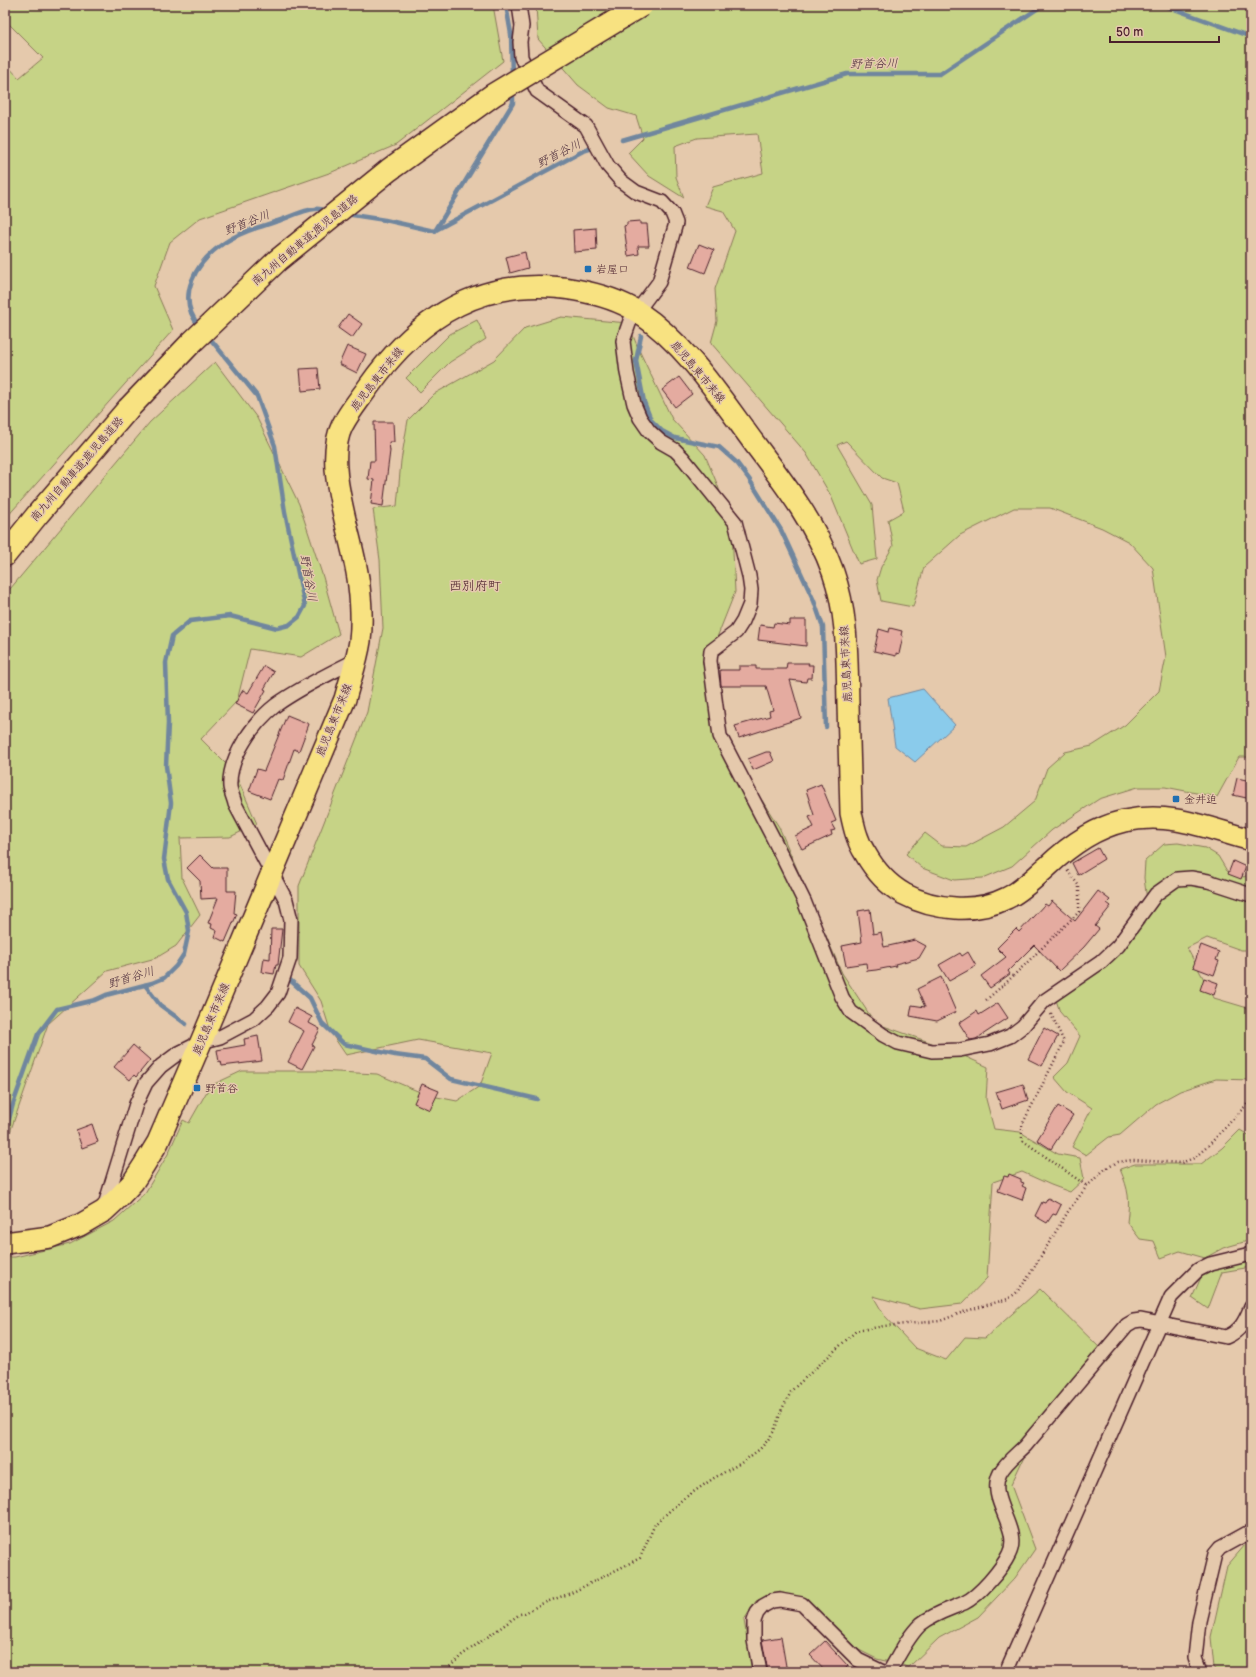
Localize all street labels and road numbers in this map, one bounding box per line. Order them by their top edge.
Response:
street label: 南九州自動車道;鹿児島道路 [249,192,361,288]
street label: 鹿児島東市来線 [668,338,728,406]
street label: 鹿児島東市来線 [348,345,406,413]
street label: 南九州自動車道;鹿児島道路 [28,414,126,524]
street label: 鹿児島東市来線 [837,625,855,703]
street label: 鹿児島東市来線 [314,682,354,758]
street label: 鹿児島東市来線 [190,981,232,1057]

